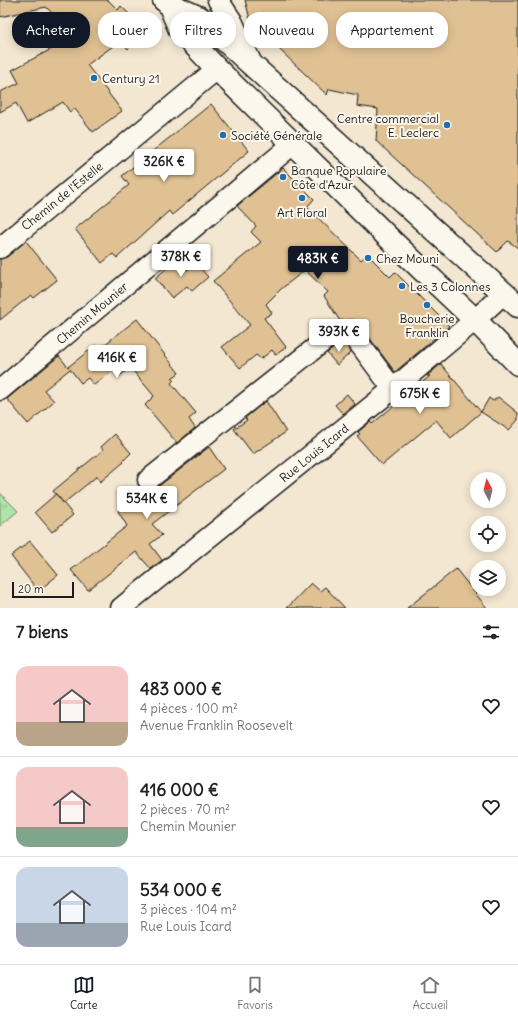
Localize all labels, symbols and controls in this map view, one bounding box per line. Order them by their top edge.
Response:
chip: Acheter [12,12,90,48]
chip: Louer [98,12,162,48]
chip: Filtres [170,12,236,48]
chip: Nouveau [244,12,328,48]
chip: Appartement [336,12,448,48]
place label: Century 21 [102,71,160,86]
marker: Century 21 [89,73,99,83]
place label: Centre commercial E. Leclerc [337,111,439,140]
marker: Centre commercial E. Leclerc [442,120,452,130]
place label: Société Générale [231,128,322,143]
marker: Société Générale [218,130,228,140]
pin: 326K € [131,149,197,183]
text: 326K € [143,153,185,170]
street label: Chemin de l'Estelle [18,159,106,233]
place label: Banque Populaire Côte d'Azur [291,163,386,192]
marker: Banque Populaire Côte d'Azur [278,172,288,182]
marker: Art Floral [297,193,307,203]
place label: Art Floral [277,205,327,220]
pin: 378K € [148,244,214,278]
pin: 483K € [285,246,351,280]
text: 378K € [161,248,201,265]
text: 483K € [297,250,339,267]
place label: Chez Mouni [376,251,439,266]
marker: Chez Mouni [363,253,373,263]
street label: Chemin Mounier [53,279,131,347]
place label: Les 3 Colonnes [410,279,490,294]
marker: Les 3 Colonnes [397,281,407,291]
marker: Boucherie Franklin [422,300,432,310]
place label: Boucherie Franklin [399,311,455,340]
pin: 393K € [306,319,372,353]
text: 393K € [318,323,360,340]
pin: 416K € [84,345,150,379]
text: 416K € [97,349,137,366]
pin: 675K € [387,381,453,415]
text: 675K € [400,385,440,402]
street label: Rue Louis Icard [276,421,352,485]
north arrow [470,472,506,508]
map controls [470,472,506,596]
pin: 534K € [114,486,180,520]
text: 534K € [126,490,168,507]
button: locate [470,516,506,552]
button: layers [470,560,506,596]
scale bar [12,580,74,599]
text: 20 m [18,582,44,596]
text: 7 biens [16,621,68,643]
icon: filters [480,621,502,643]
text: 483 000 € [140,678,222,700]
icon: home [48,682,96,730]
icon: heart [480,695,502,717]
text: 4 pièces · 100 m² [140,700,238,717]
text: Avenue Franklin Roosevelt [140,717,293,734]
text: 416 000 € [140,779,219,801]
icon: home [48,783,96,831]
icon: heart [480,796,502,818]
text: 2 pièces · 70 m² [140,801,230,818]
text: Chemin Mounier [140,818,236,835]
text: 534 000 € [140,879,222,901]
icon: home [48,883,96,931]
icon: heart [480,896,502,918]
text: 3 pièces · 104 m² [140,901,237,918]
text: Rue Louis Icard [140,918,232,935]
tab: Carte [70,974,97,1012]
tab: Favoris [237,974,273,1012]
tab: Accueil [413,974,448,1012]

